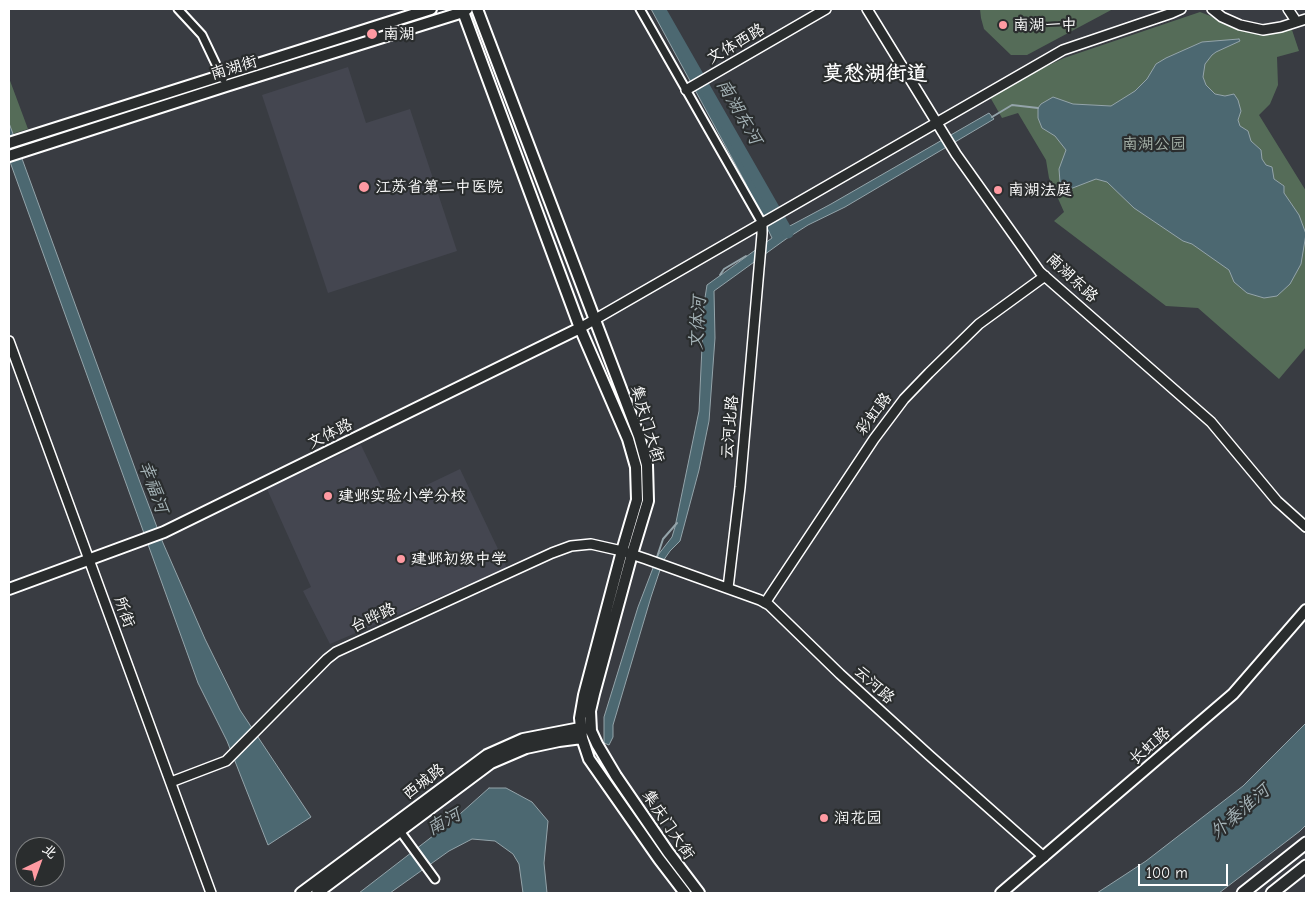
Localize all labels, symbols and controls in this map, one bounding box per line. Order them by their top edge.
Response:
place label: 南湖一中 [1013,15,1077,35]
marker: 南湖一中 [997,19,1009,31]
street label: 文体西路 [703,20,769,68]
place label: 南湖 [383,24,415,44]
marker: 南湖 [365,27,379,41]
street label: 南湖街 [208,52,260,84]
district label: 莫愁湖街道 [823,61,927,87]
water label: 南湖东河 [712,75,766,149]
park label: 南湖公园 [1122,134,1186,154]
place label: 江苏省第二中医院 [375,177,503,197]
marker: 江苏省第二中医院 [357,180,371,194]
place label: 南湖法庭 [1008,180,1072,200]
marker: 南湖法庭 [992,184,1004,196]
street label: 南湖东路 [1042,249,1102,307]
water label: 文体河 [685,295,711,351]
street label: 集庆门大街 [626,383,668,465]
street label: 彩虹路 [852,389,896,439]
street label: 云河北路 [718,394,742,460]
street label: 文体路 [304,415,356,453]
water label: 幸福河 [134,458,172,516]
place label: 建邺实验小学分校 [338,486,466,506]
marker: 建邺实验小学分校 [322,490,334,502]
place label: 建邺初级中学 [411,549,507,569]
marker: 建邺初级中学 [395,553,407,565]
street label: 所街 [110,594,138,630]
street label: 台晔路 [347,599,399,637]
street label: 云河路 [850,662,898,708]
street label: 长虹路 [1126,723,1174,769]
street label: 西城路 [399,760,449,804]
water label: 外秦淮河 [1206,780,1274,844]
street label: 集庆门大街 [638,786,698,864]
water label: 南河 [423,804,465,840]
place label: 润花园 [834,808,882,828]
marker: 润花园 [818,812,830,824]
north arrow [15,837,65,887]
text: 北 [39,840,61,862]
scale bar [1140,854,1230,886]
text: 100 m [1146,864,1188,882]

